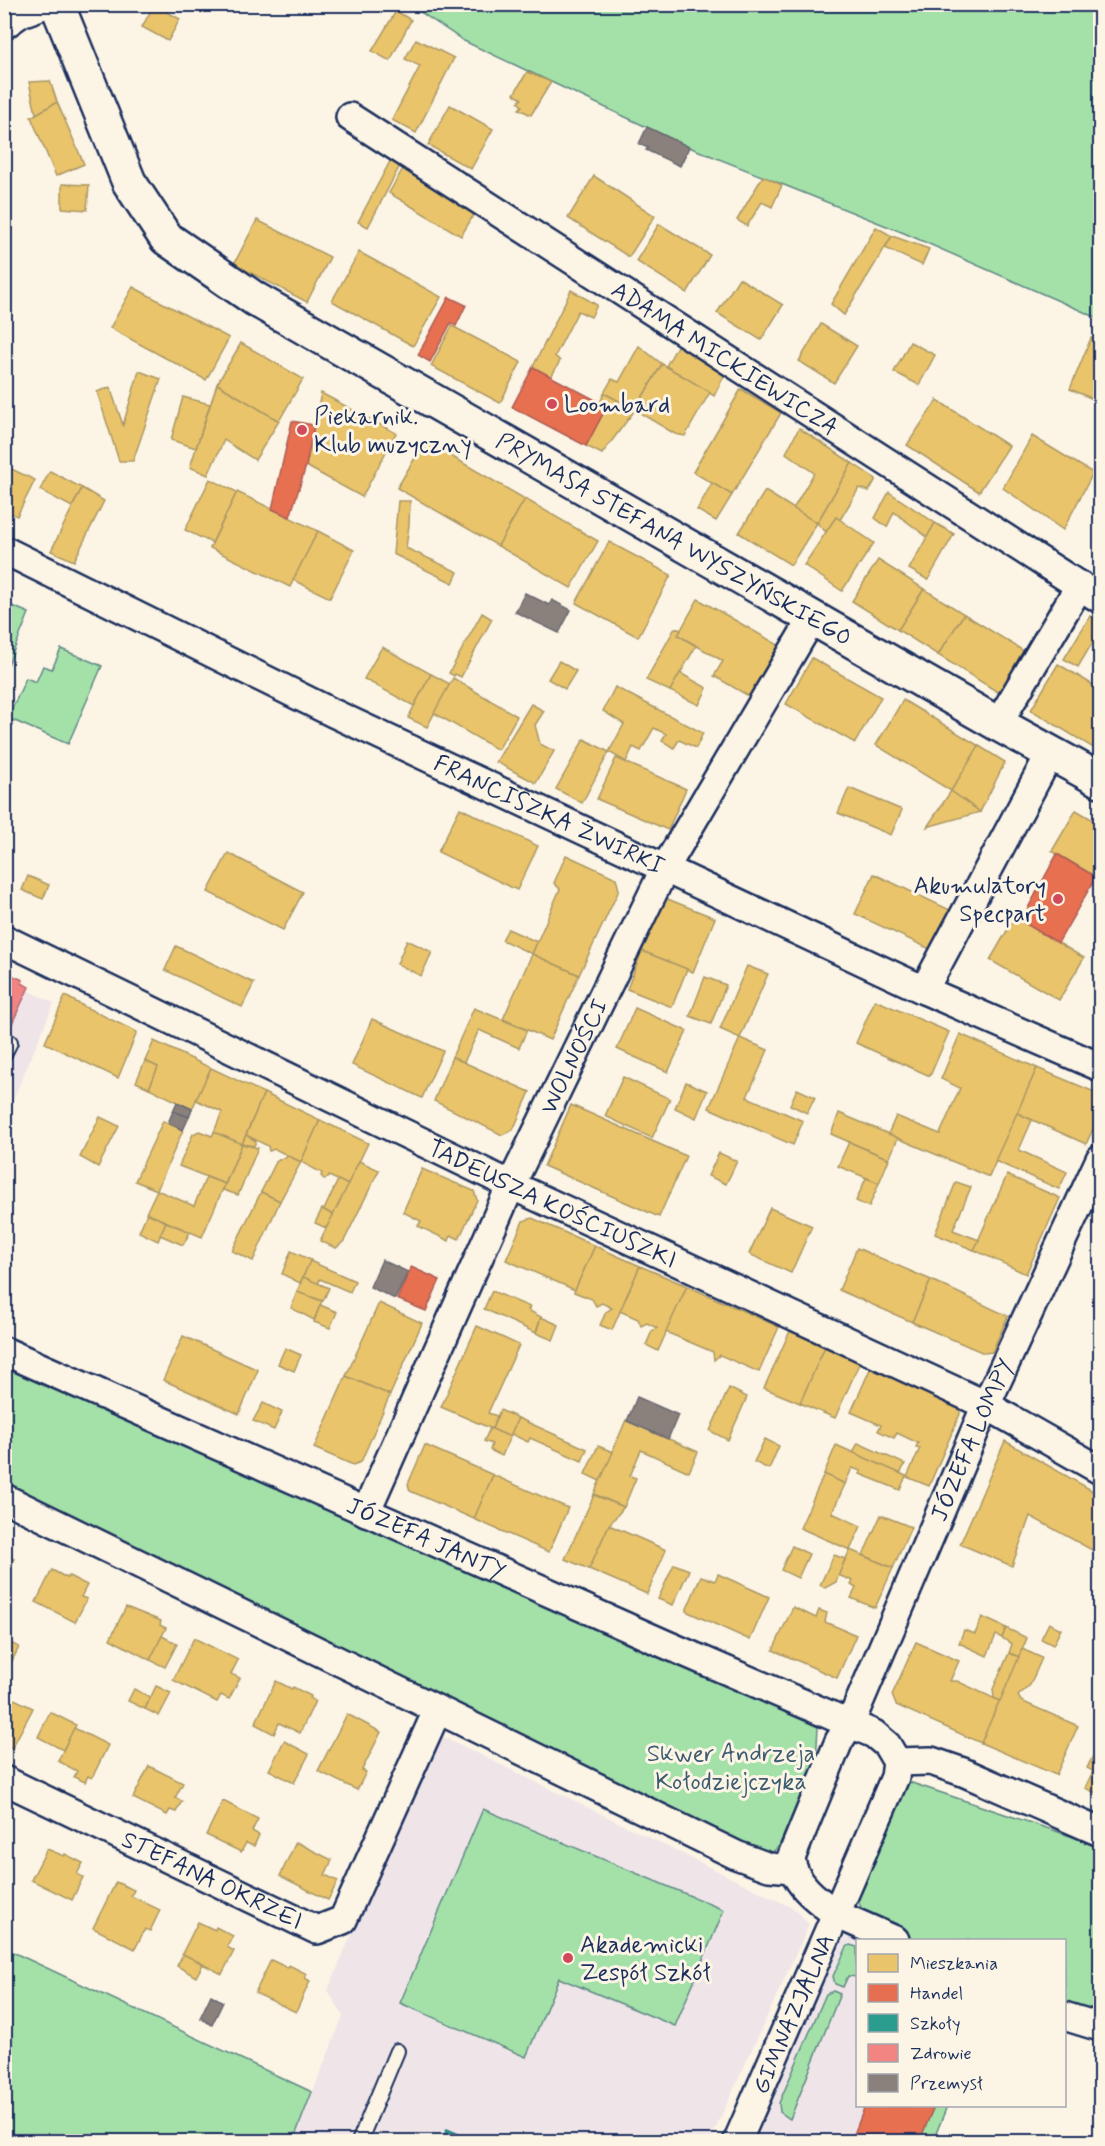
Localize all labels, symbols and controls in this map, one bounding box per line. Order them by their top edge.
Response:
street label: ADAMA MICKIEWICZA [605,275,844,444]
place label: Loombard [564,390,670,421]
marker: Loombard [545,397,559,411]
place label: Piekarnik. Klub muzyczny [314,402,472,461]
marker: Piekarnik. Klub muzyczny [295,423,309,437]
street label: PRYMASA STEFANA WYSZYŃSKIEGO [490,426,857,654]
street label: FRANCISZKA ŻWIRKI [428,748,669,883]
place label: Akumulatory Specpart [914,871,1046,930]
marker: Akumulatory Specpart [1051,892,1065,906]
street label: WOLNOŚCI [534,994,616,1120]
street label: TADEUSZA KOŚCIUSZKI [422,1133,681,1277]
street label: JÓZEFA LOMPY [924,1354,1022,1526]
street label: JÓZEFA JANTY [341,1491,510,1588]
park label: Skwer Andrzeja Kołodziejczyka [647,1739,815,1798]
street label: STEFANA OKRZEI [116,1825,307,1938]
street label: GIMNAZJALNA [746,1929,843,2099]
place label: Akademicki Zespół Szkół [580,1930,711,1989]
legend [856,1939,1066,2107]
marker: Akademicki Zespół Szkół [561,1951,575,1965]
text: Mieszkania [910,1952,998,1976]
text: Handel [910,1982,963,2006]
text: Szkoły [910,2012,961,2036]
text: Zdrowie [910,2042,972,2066]
text: Przemysł [910,2072,984,2096]

